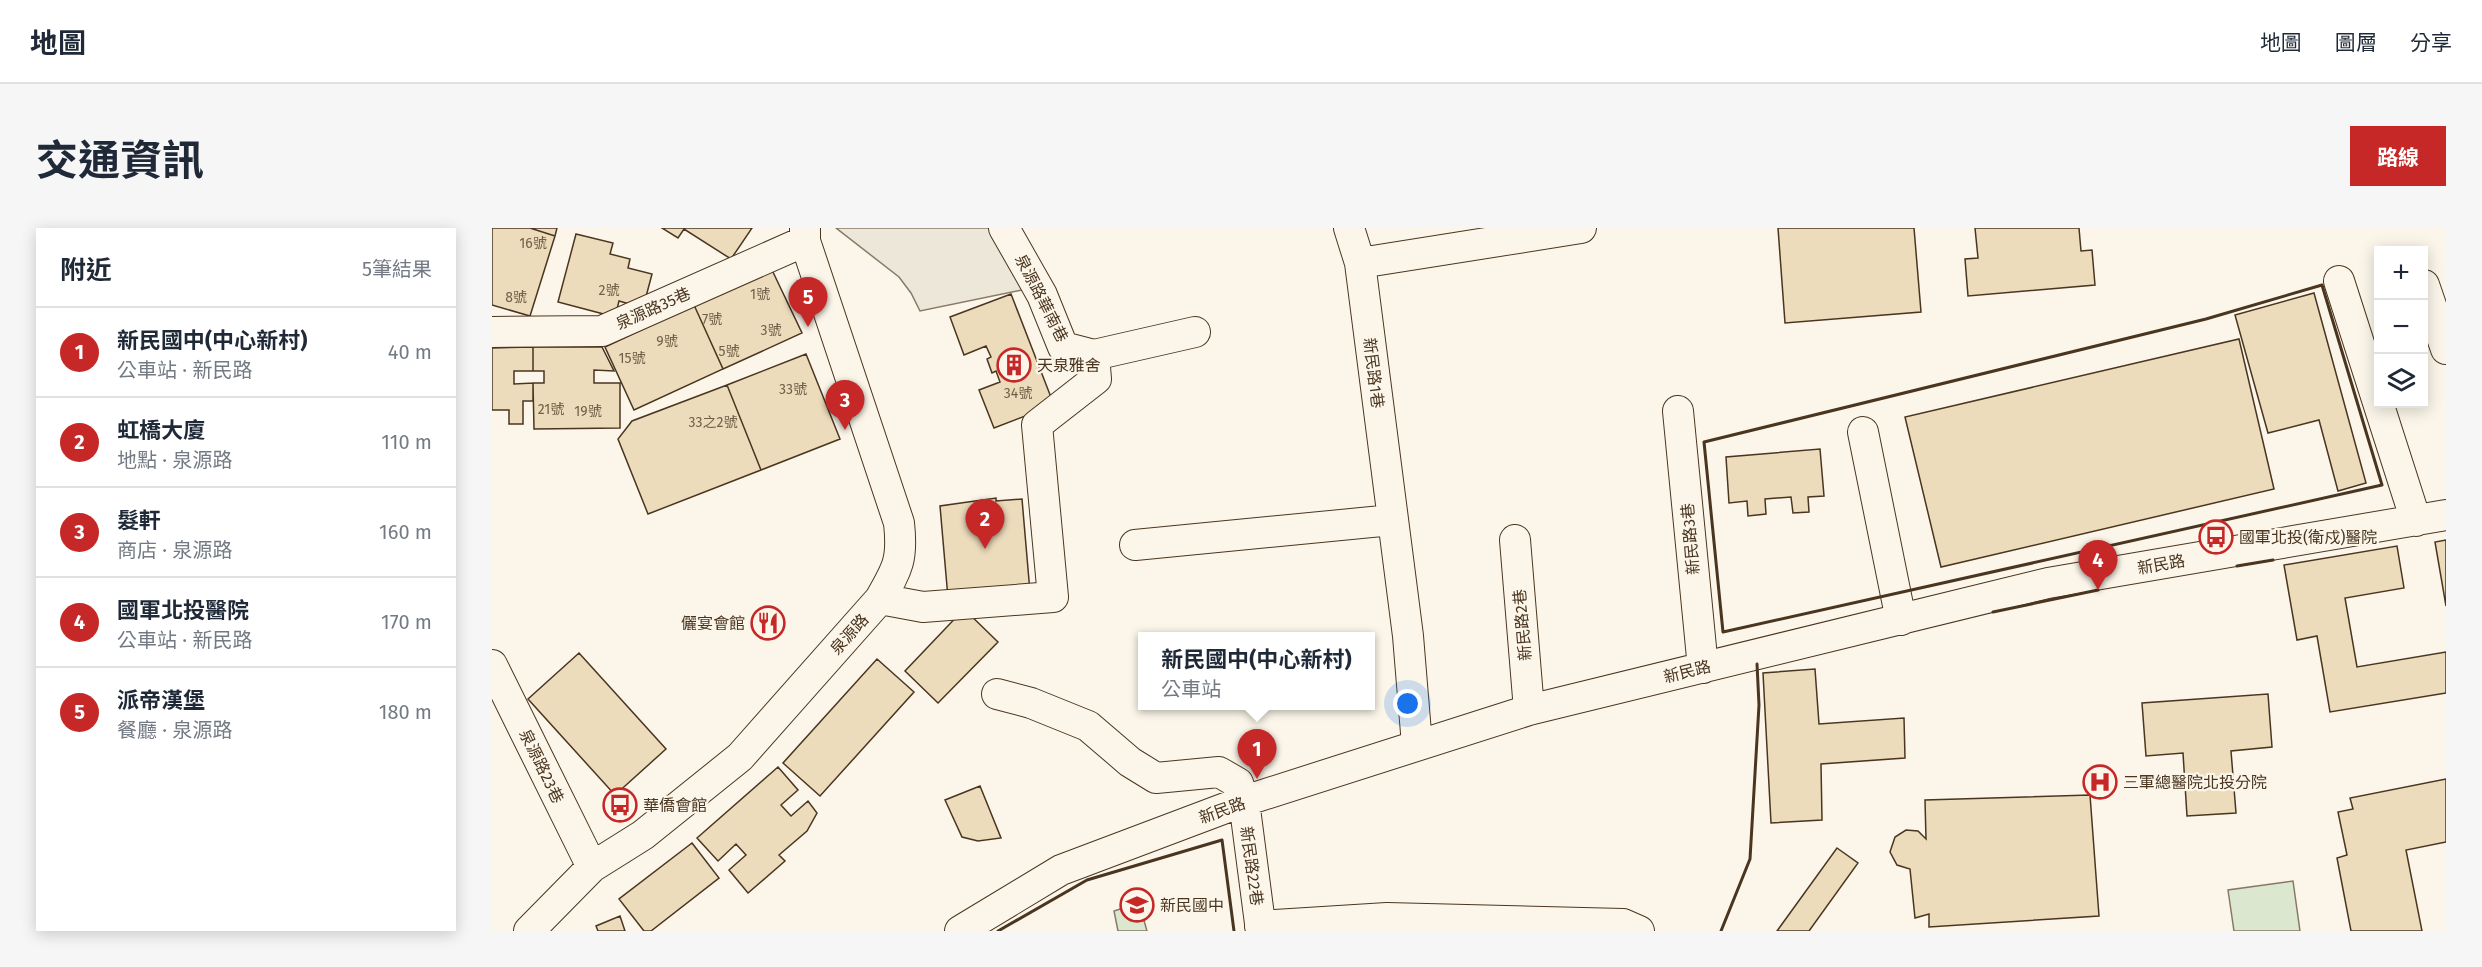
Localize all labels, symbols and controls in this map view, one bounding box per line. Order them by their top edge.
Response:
text: 地圖 [30,27,86,60]
text: 地圖 [2260,30,2302,56]
text: 圖層 [2335,30,2377,56]
text: 分享 [2410,30,2452,56]
button: 路線 [2350,126,2446,186]
text: 交通資訊 [36,136,204,186]
house number: 16號 [519,235,547,252]
map controls [2374,246,2428,408]
button: + [2374,246,2428,300]
street label: 泉源路華南巷 [1011,251,1072,345]
text: 附近 [60,255,112,286]
text: 5筆結果 [362,257,432,281]
pin: 5 [788,278,828,327]
house number: 2號 [599,282,619,299]
street label: 泉源路35巷 [613,284,694,333]
house number: 1號 [750,286,770,303]
house number: 8號 [505,289,527,306]
button: − [2374,300,2428,354]
house number: 7號 [702,311,722,328]
house number: 3號 [761,322,782,339]
text: 新民國中(中心新村) [117,327,307,354]
house number: 9號 [656,333,678,350]
street label: 新民路1巷 [1360,337,1387,409]
text: 1 [75,340,84,364]
text: 40 m [388,340,432,364]
house number: 5號 [718,343,740,360]
building icon: 天泉雅舍 [996,347,1032,383]
house number: 15號 [618,350,646,367]
button: layers [2374,354,2428,408]
place label: 天泉雅舍 [1037,356,1101,375]
text: 公車站 · 新民路 [117,358,252,382]
pin: 3 [826,380,864,430]
house number: 33號 [779,381,807,398]
house number: 34號 [1004,385,1032,402]
house number: 21號 [538,401,564,418]
house number: 19號 [574,403,602,420]
house number: 33之2號 [689,414,737,431]
text: 虹橋大廈 [117,417,205,444]
text: 2 [74,430,85,454]
text: 110 m [381,430,432,454]
text: 地點 · 泉源路 [117,448,232,472]
pin: 2 [966,500,1004,549]
street label: 新民路3巷 [1678,502,1703,576]
text: 髮軒 [117,507,161,534]
bus stop icon: 國軍北投(衛戍)醫院 [2198,519,2234,555]
text: 3 [74,520,85,544]
text: 160 m [379,520,432,544]
place label: 國軍北投(衛戍)醫院 [2239,528,2377,547]
text: 商店 · 泉源路 [117,538,232,562]
pin: 4 [2078,540,2118,590]
street label: 新民路 [2136,551,2186,578]
street label: 新民路2巷 [1510,588,1535,662]
text: 國軍北投醫院 [117,597,249,624]
restaurant icon: 儷宴會館 [750,605,786,641]
text: 4 [74,610,85,634]
text: 170 m [381,610,432,634]
street label: 泉源路 [826,610,872,659]
place label: 儷宴會館 [681,614,745,633]
text: 公車站 · 新民路 [117,628,252,652]
popup [1138,632,1375,710]
text: 新民國中(中心新村) [1161,646,1352,673]
street label: 新民路 [1662,656,1713,687]
text: 公車站 [1161,677,1221,701]
text: 派帝漢堡 [117,687,205,714]
your location [1393,689,1422,718]
text: 5 [74,700,85,724]
text: 180 m [379,700,432,724]
text: 餐廳 · 泉源路 [117,718,232,742]
street label: 泉源路23巷 [516,726,568,806]
pin: 1 [1238,730,1276,779]
hospital icon: 三軍總醫院北投分院 [2082,764,2118,800]
place label: 三軍總醫院北投分院 [2123,773,2267,792]
bus stop icon: 華僑會館 [602,787,638,823]
street label: 新民路 [1196,793,1248,828]
place label: 華僑會館 [643,796,707,815]
street label: 新民路22巷 [1237,825,1266,907]
school or university icon: 新民國中 [1119,887,1155,923]
place label: 新民國中 [1160,896,1224,915]

